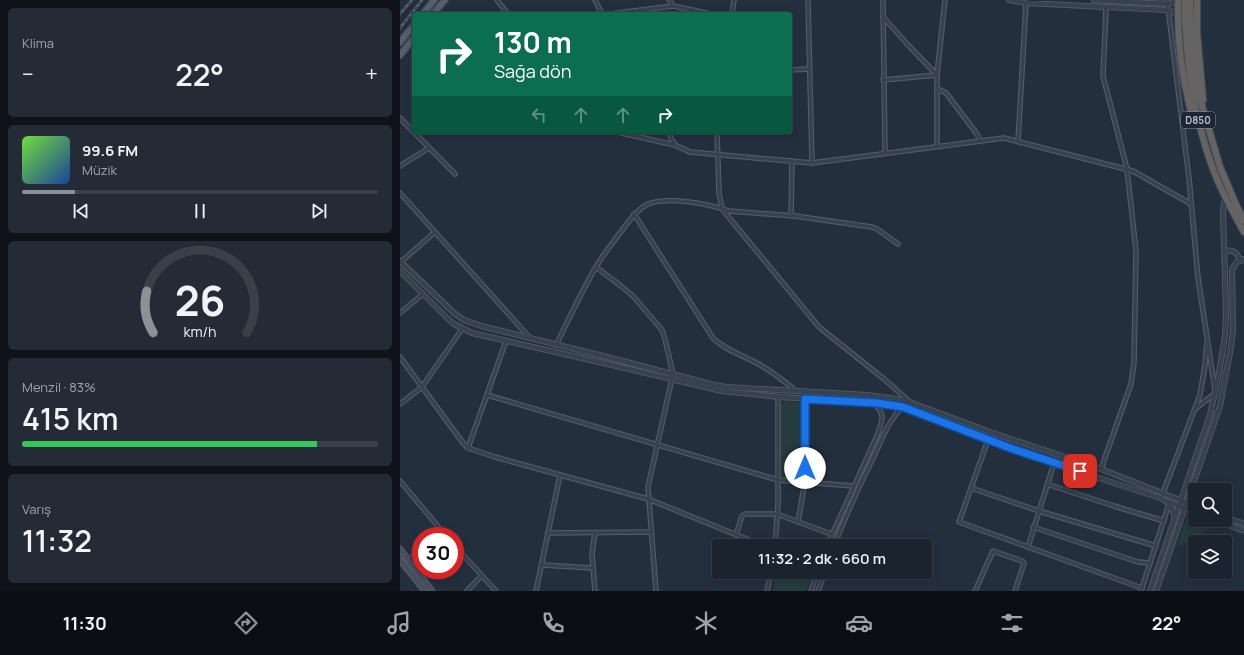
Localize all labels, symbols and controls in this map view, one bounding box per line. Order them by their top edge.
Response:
text: 130 m [494,23,572,61]
icon: right [428,28,480,80]
text: Klima [22,34,54,52]
text: 22° [175,54,224,95]
text: − [22,59,34,89]
text: + [365,59,378,89]
text: Sağa dön [494,59,571,83]
icon: left [528,104,550,126]
icon: ahead [570,104,592,126]
icon: ahead [612,104,634,126]
icon: right [654,104,676,126]
road number: D850 [1181,112,1215,128]
text: 99.6 FM [82,140,138,161]
text: Müzik [82,161,117,179]
icon: previous [70,200,92,222]
icon: pause [189,200,211,222]
icon: next [308,200,330,222]
text: 26 [175,272,225,328]
text: km/h [183,322,217,341]
text: Menzil · 83% [22,378,96,396]
text: 415 km [22,398,118,439]
position arrow [784,447,826,489]
pin [1063,454,1097,488]
icon: arrive [1069,460,1091,482]
map controls [1188,483,1232,579]
button: search [1188,483,1232,527]
text: Varış [22,500,51,518]
text: 11:32 [22,520,92,561]
speed limit sign: 30 [412,527,464,579]
button: layers [1188,535,1232,579]
text: 11:32 · 2 dk · 660 m [758,548,886,569]
icon: directions [232,609,260,637]
icon: music [385,609,413,637]
icon: phone [539,609,567,637]
icon: climate [692,609,720,637]
icon: car [845,609,873,637]
icon: filters [998,609,1026,637]
text: 11:30 [63,611,107,635]
text: 22° [1152,611,1181,635]

